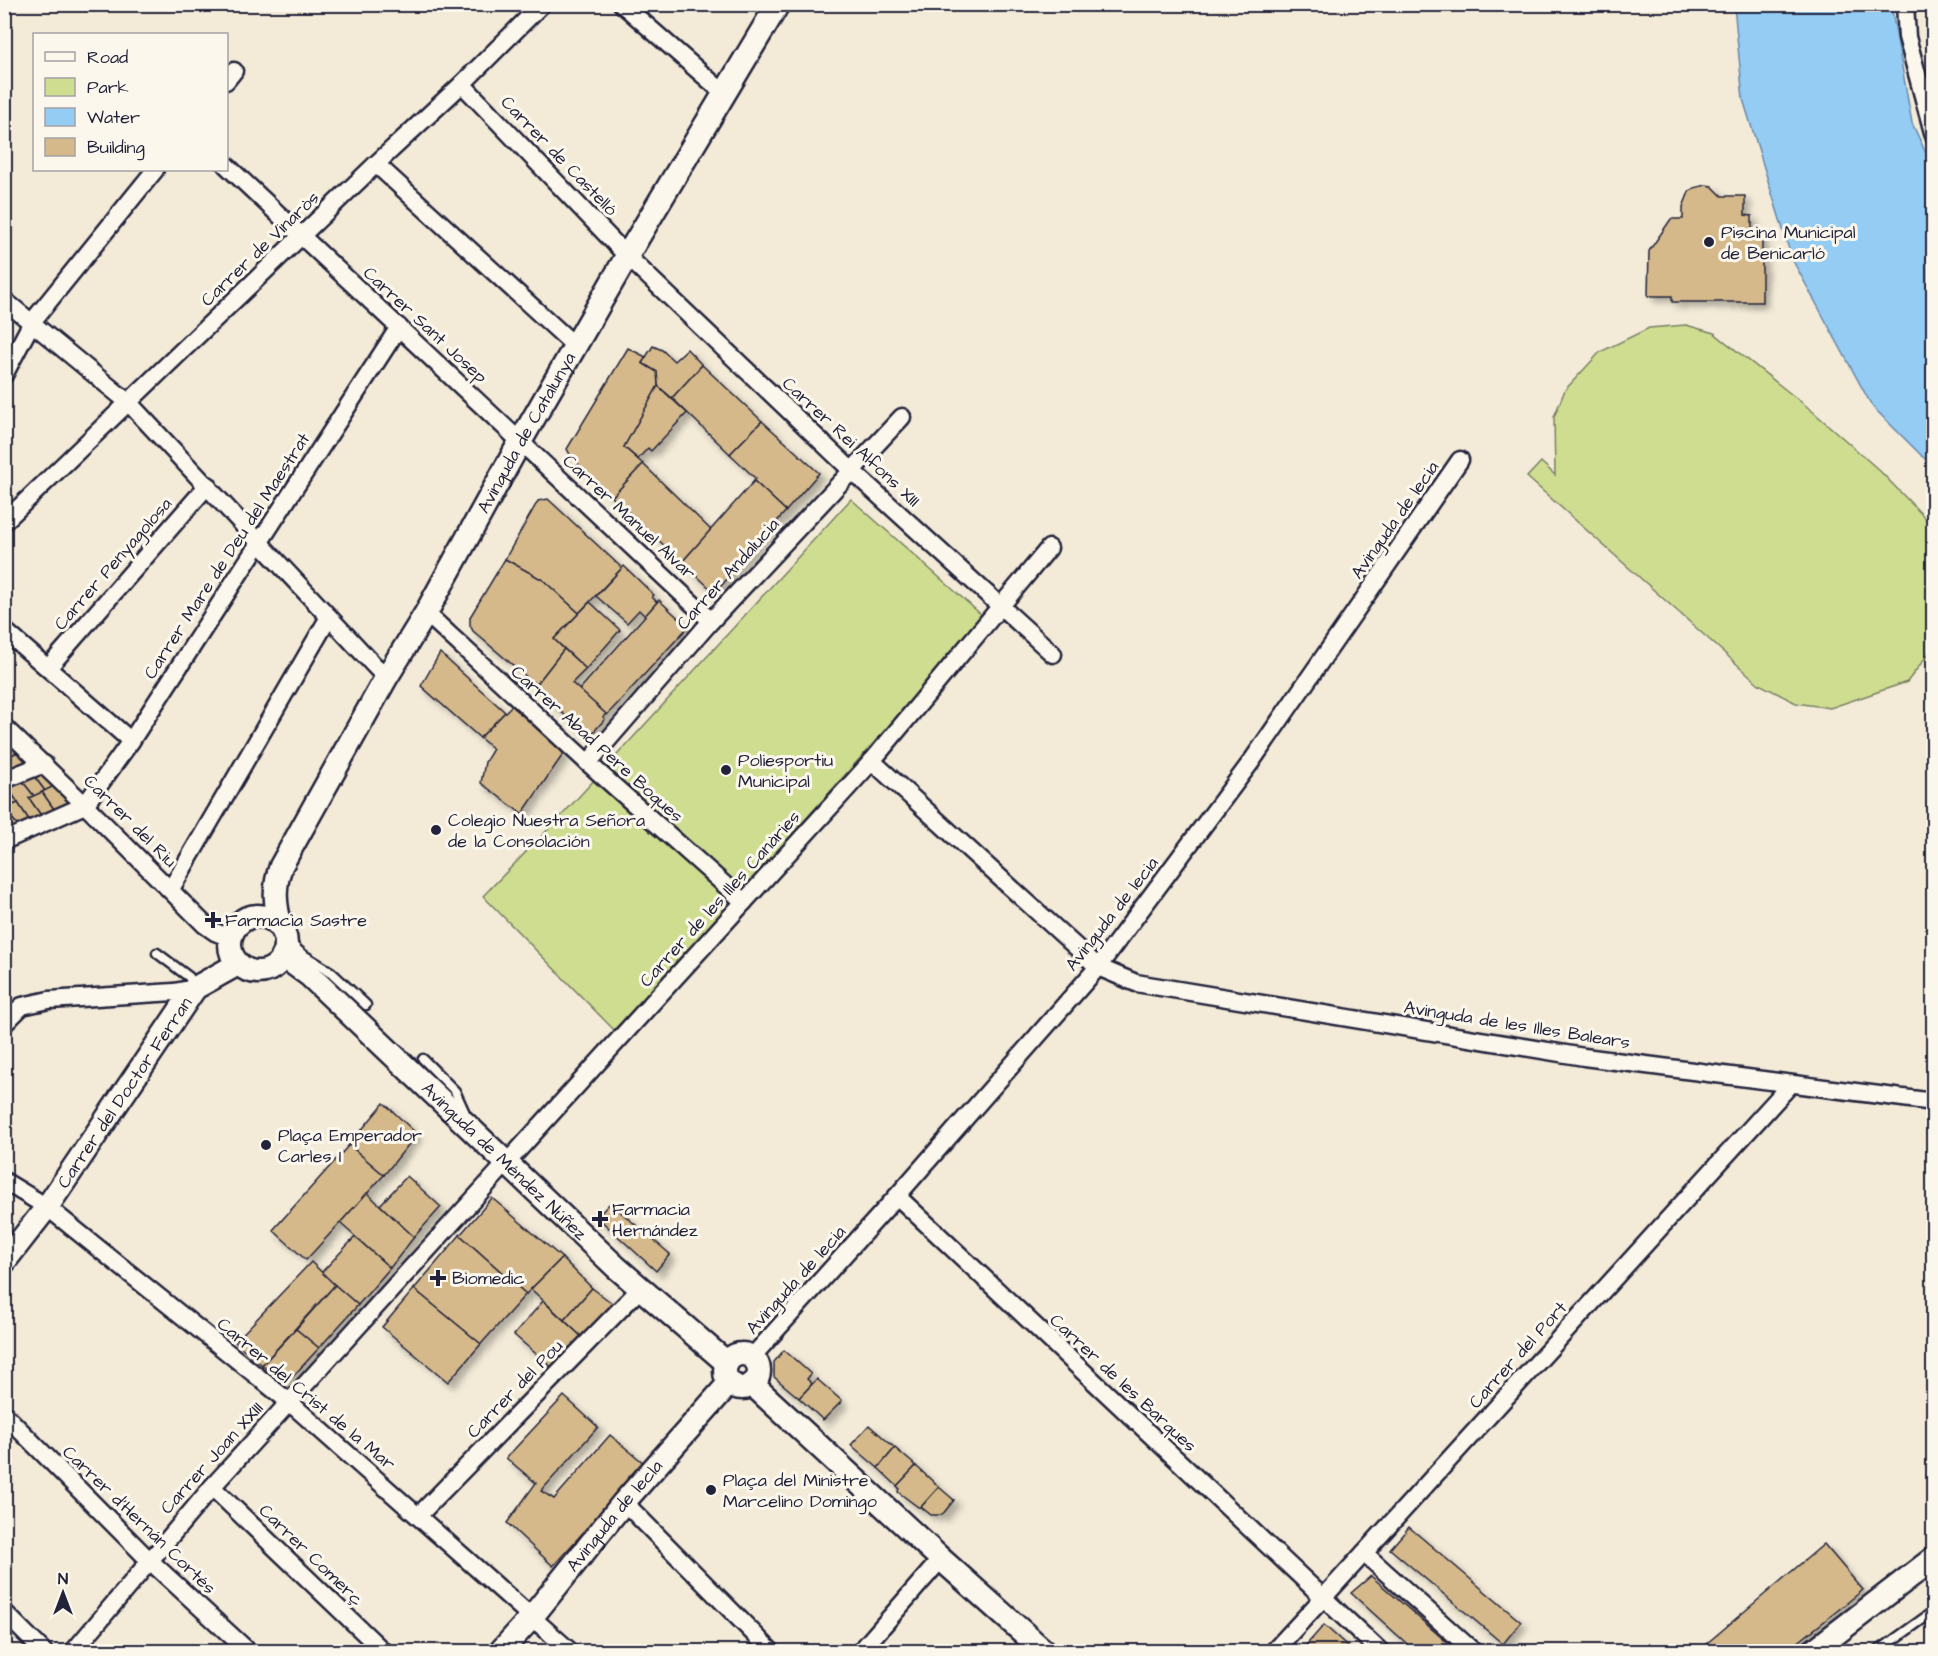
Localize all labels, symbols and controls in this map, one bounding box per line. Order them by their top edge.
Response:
legend [33,33,228,171]
text: Road [87,45,128,70]
text: Park [87,75,129,100]
street label: Carrer de Castelló [495,90,623,222]
text: Water [87,105,140,130]
text: Building [87,135,145,161]
street label: Carrer de Vinaròs [195,186,325,312]
place label: Piscina Municipal de Benicarló [1721,220,1856,266]
marker: Piscina Municipal de Benicarló [1702,235,1716,249]
street label: Carrer Sant Josep [357,261,493,389]
street label: Avinguda de Catalunya [471,348,582,518]
street label: Carrer Rei Alfons XIII [776,371,926,513]
street label: Carrer Mare de Deu del Maestrat [138,427,317,684]
street label: Carrer Manuel Alvar [557,449,701,585]
street label: Avinguda de lecia [1345,456,1446,585]
street label: Carrer Penyagolosa [48,492,178,636]
street label: Carrer Andalucia [671,513,785,635]
street label: Carrer Abad Pere Boques [505,660,689,828]
place label: Poliesportiu Municipal [738,748,833,794]
marker: Poliesportiu Municipal [719,763,733,777]
street label: Carrer del Riu [78,769,182,873]
street label: Carrer de les Illes Canàries [634,805,806,993]
place label: Colegio Nuestra Señora de la Consolación [448,808,645,854]
marker: Colegio Nuestra Señora de la Consolación [429,823,443,837]
street label: Avinguda de lecia [1059,852,1165,977]
place label: Farmacia Sastre [225,908,367,933]
marker: Farmacia Sastre [206,913,220,927]
street label: Carrer del Doctor Ferran [51,992,198,1193]
street label: Avinguda de les Illes Balears [1402,995,1632,1056]
street label: Avinguda de Méndez Núñez [416,1076,593,1246]
place label: Plaça Emperador Carles I [278,1123,422,1169]
marker: Plaça Emperador Carles I [259,1138,273,1152]
place label: Farmacia Hernández [612,1197,698,1243]
marker: Farmacia Hernández [593,1212,607,1226]
street label: Avinguda de lecia [740,1220,852,1341]
place label: Biomedic [452,1266,525,1291]
marker: Biomedic [429,1269,447,1287]
street label: Carrer del Port [1463,1295,1573,1414]
street label: Carrer de les Barques [1044,1308,1202,1458]
street label: Carrer del Crist de la Mar [211,1312,401,1476]
street label: Carrer del Pou [461,1334,569,1444]
street label: Carrer Joan XXIII [155,1396,269,1520]
street label: Carrer d'Hernán Cortés [57,1440,221,1600]
street label: Avinguda de lecla [560,1454,668,1577]
place label: Plaça del Ministre Marcelino Domingo [723,1468,877,1515]
marker: Plaça del Ministre Marcelino Domingo [704,1483,718,1497]
street label: Carrer Comerç [253,1499,369,1611]
north arrow [33,1563,93,1623]
text: N [58,1568,68,1590]

